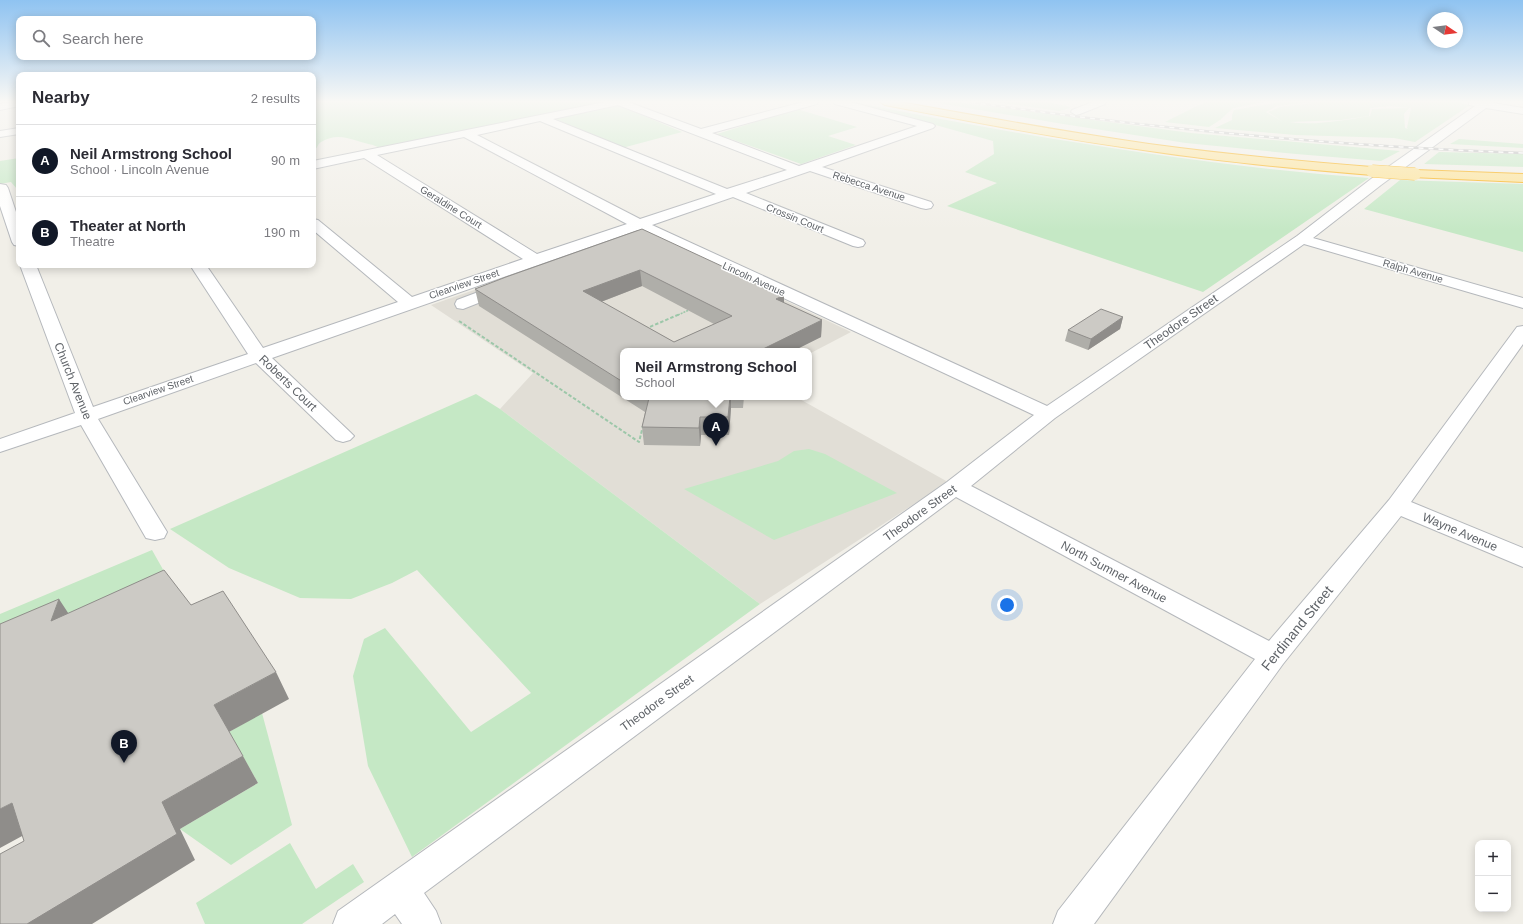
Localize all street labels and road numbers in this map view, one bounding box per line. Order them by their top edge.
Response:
street label: Rebecca Avenue [831,169,907,203]
street label: Geraldine Court [418,184,484,230]
street label: Crossin Court [765,201,826,235]
street label: Ralph Avenue [1382,257,1445,285]
street label: Lincoln Avenue [721,260,787,298]
street label: Clearview Street [428,267,501,301]
street label: Theodore Street [1141,291,1221,353]
street label: Church Avenue [51,340,95,422]
street label: Roberts Court [256,352,320,414]
street label: Clearview Street [122,373,195,407]
street label: Theodore Street [881,481,960,544]
street label: Wayne Avenue [1420,510,1500,554]
street label: North Sumner Avenue [1059,538,1170,606]
street label: Ferdinand Street [1258,582,1336,674]
street label: Theodore Street [618,671,697,734]

